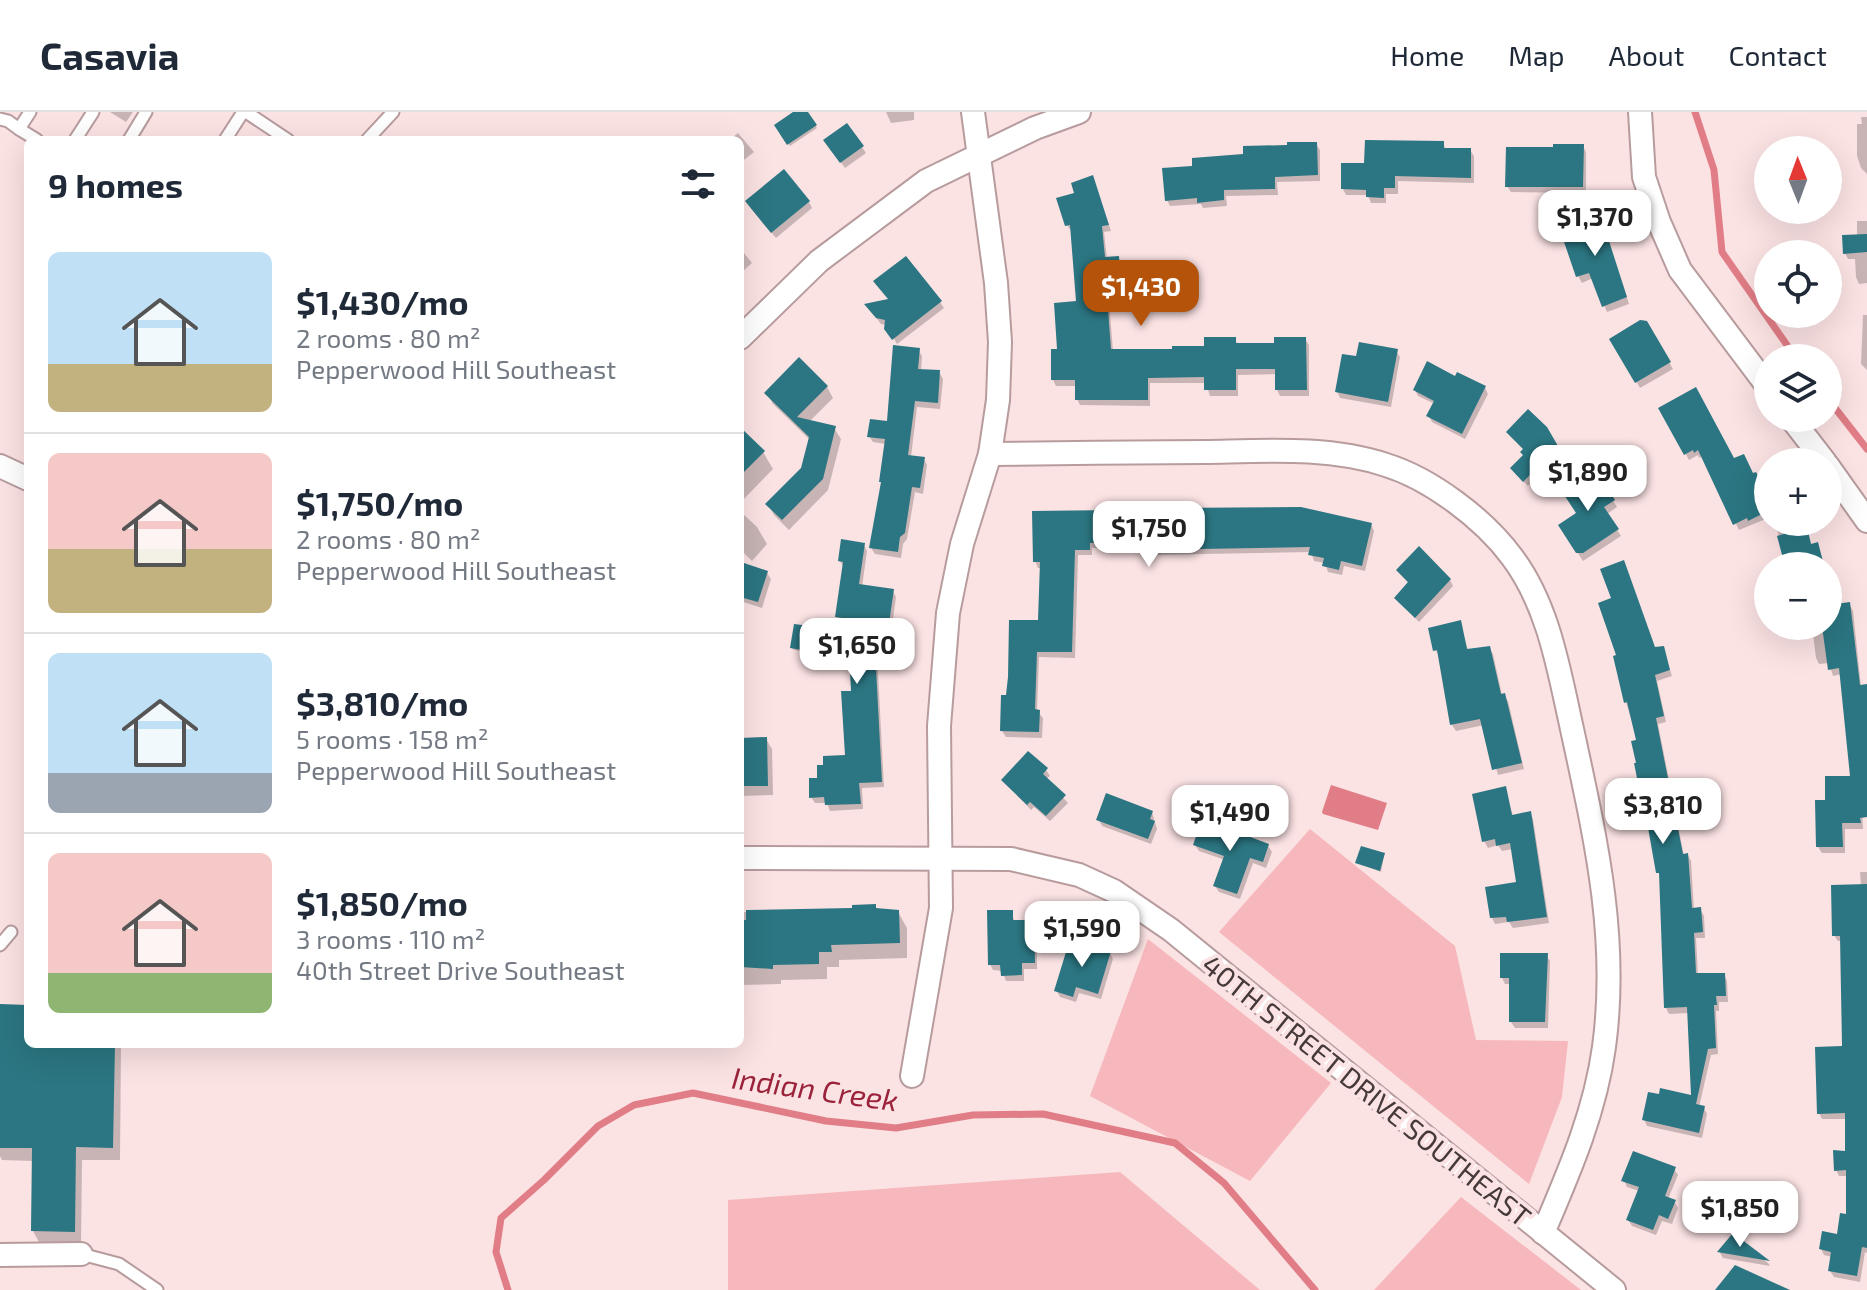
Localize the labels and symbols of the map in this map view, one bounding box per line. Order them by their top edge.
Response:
north arrow [1754,136,1842,224]
pin: $1,370 [1530,190,1660,258]
pin: $1,430 [1076,260,1206,328]
pin: $1,890 [1523,445,1653,513]
pin: $1,750 [1084,501,1214,569]
pin: $1,650 [792,618,922,686]
pin: $3,810 [1598,778,1728,846]
pin: $1,490 [1165,785,1295,853]
pin: $1,590 [1017,901,1147,969]
street label: 40TH STREET DRIVE SOUTHEAST [1196,947,1538,1233]
water label: Indian Creek [730,1059,900,1117]
pin: $1,850 [1675,1181,1805,1249]

